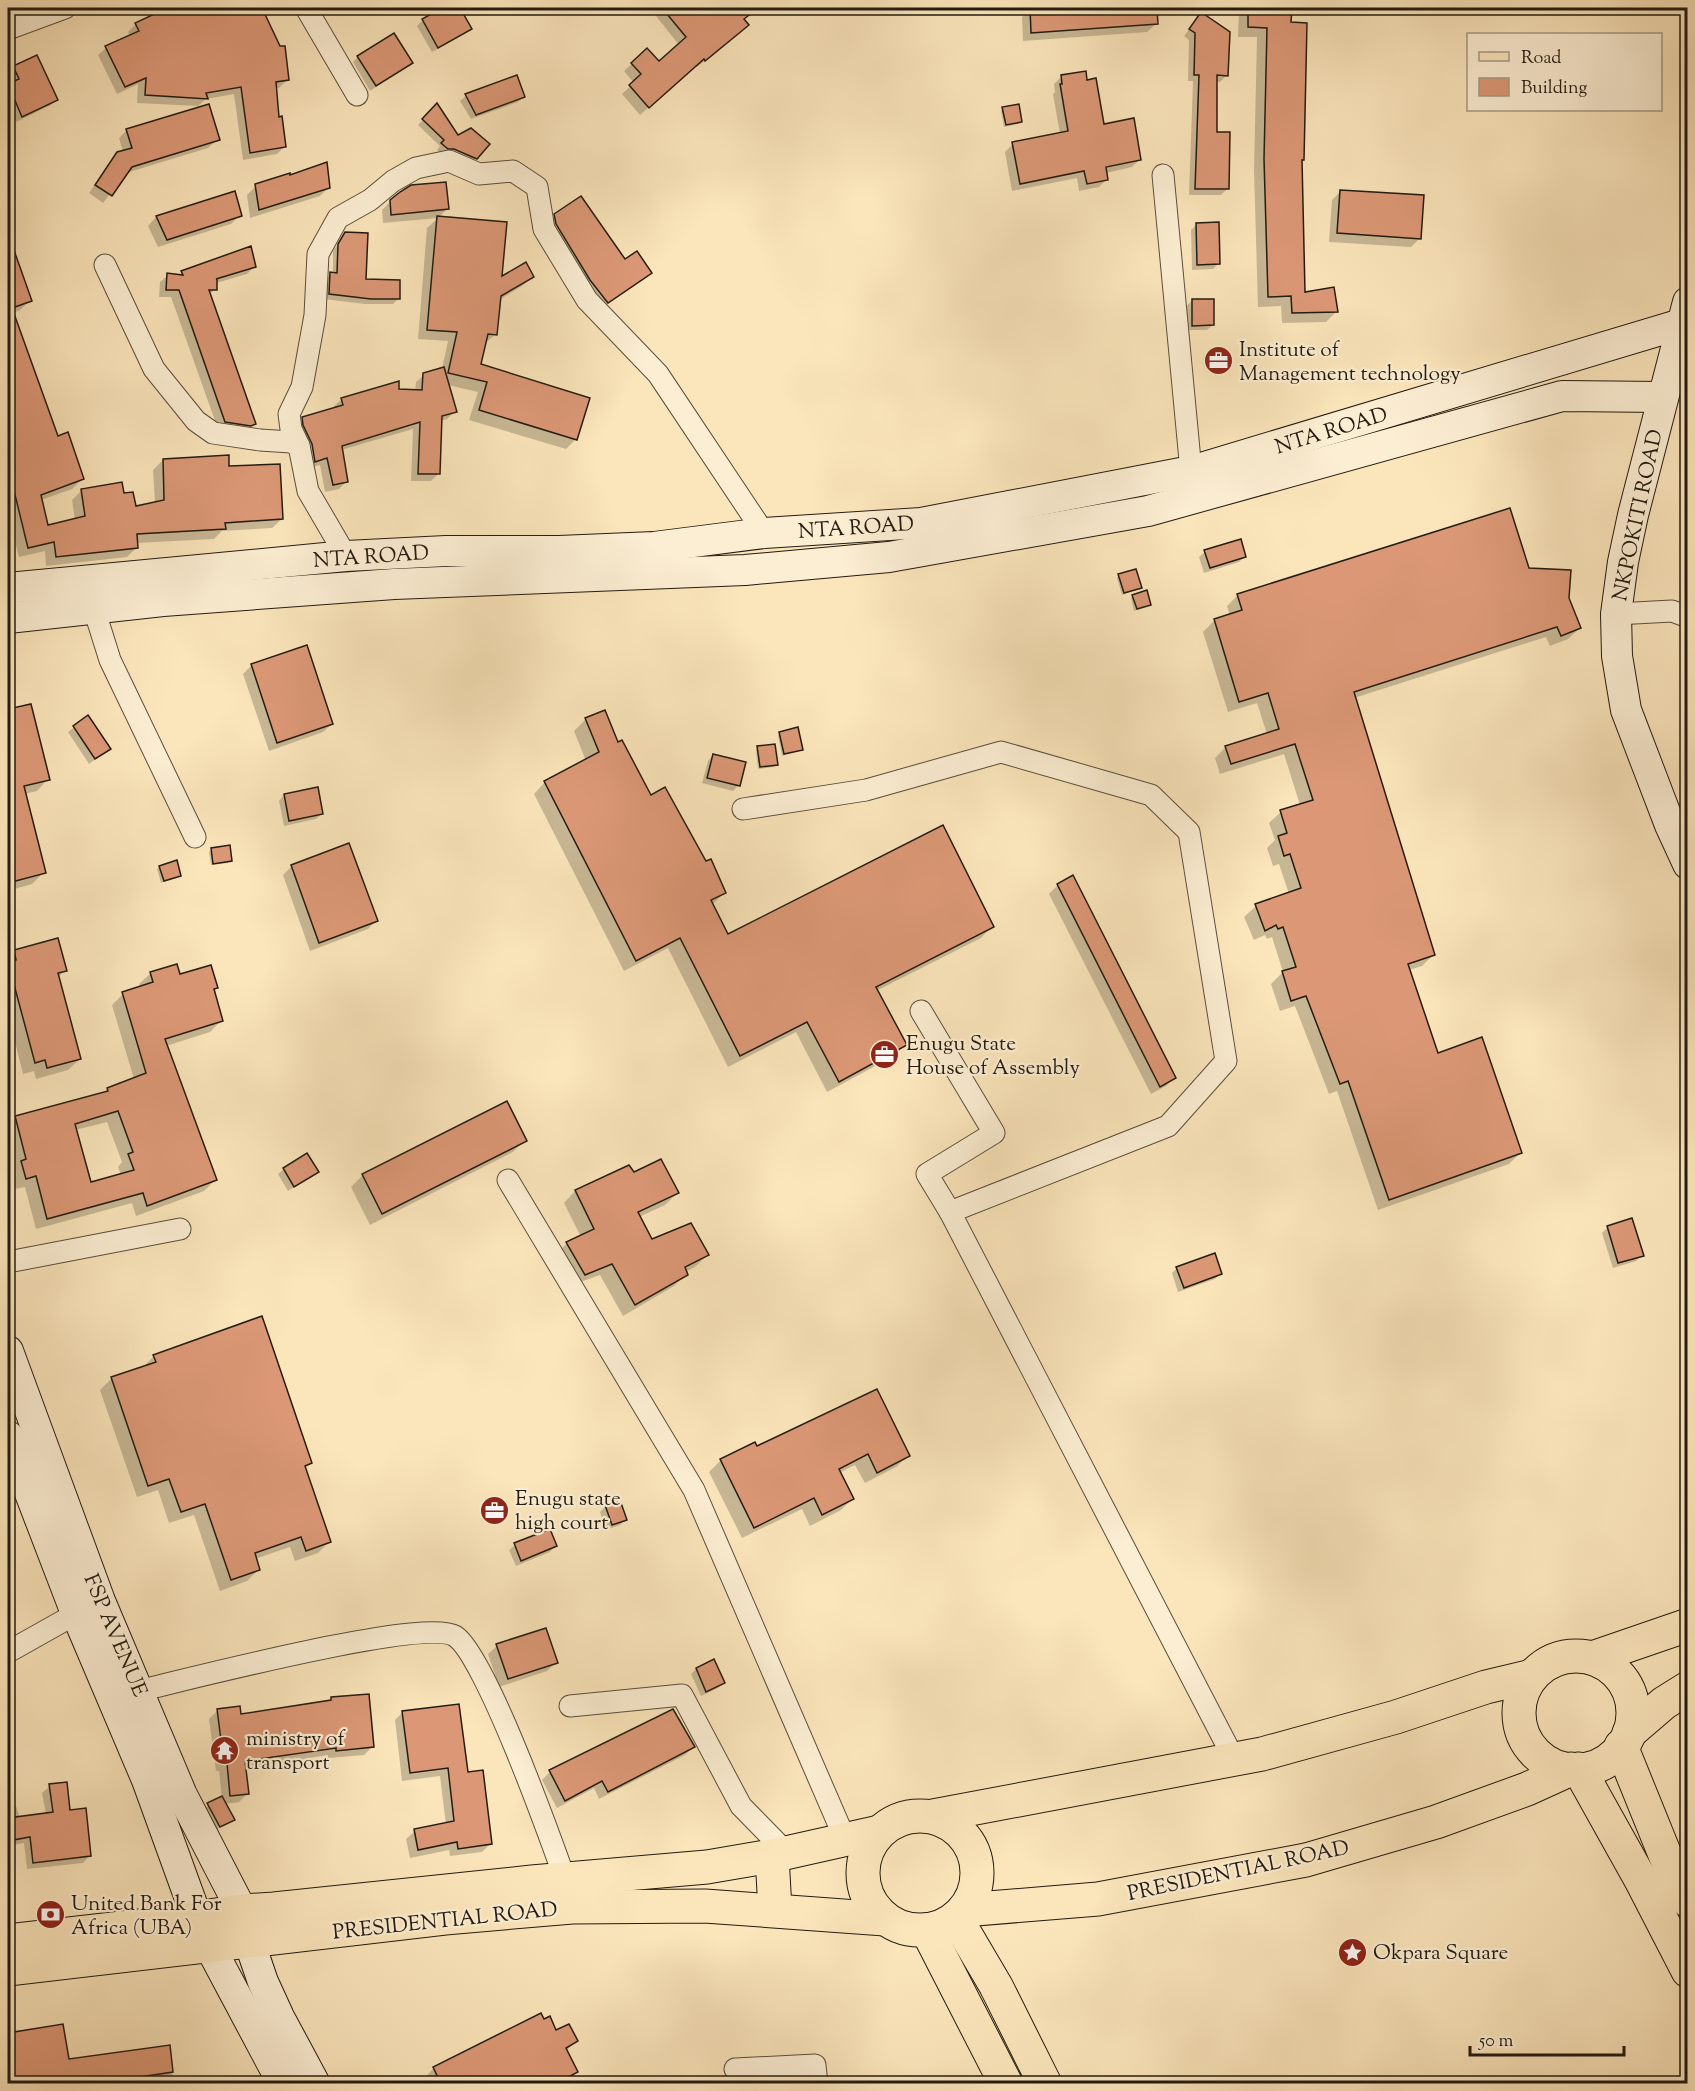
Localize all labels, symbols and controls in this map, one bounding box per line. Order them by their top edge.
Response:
legend [1467,33,1662,111]
text: Road [1521,46,1561,72]
text: Building [1521,76,1587,102]
place label: Institute of Management technology [1239,336,1461,390]
office icon: Institute of Management technology [1202,345,1234,377]
street label: NTA ROAD [1272,401,1392,463]
street label: NKPOKITI ROAD [1606,427,1672,604]
street label: NTA ROAD [797,510,915,548]
street label: NTA ROAD [312,539,430,577]
place label: Enugu State House of Assembly [906,1030,1080,1084]
office icon: Enugu State House of Assembly [869,1039,901,1071]
place label: Enugu state high court [515,1485,621,1539]
office icon: Enugu state high court [478,1494,510,1526]
street label: FSP AVENUE [75,1570,154,1702]
place label: ministry of transport [246,1725,346,1779]
temple icon: ministry of transport [209,1734,241,1766]
street label: PRESIDENTIAL ROAD [1125,1834,1352,1910]
place label: United Bank For Africa (UBA) [71,1890,222,1944]
street label: PRESIDENTIAL ROAD [331,1895,559,1949]
bank icon: United Bank For Africa (UBA) [34,1899,66,1931]
place icon: Okpara Square [1336,1936,1368,1968]
place label: Okpara Square [1373,1939,1508,1969]
scale bar [1470,2019,1624,2057]
text: 50 m [1478,2029,1514,2055]

